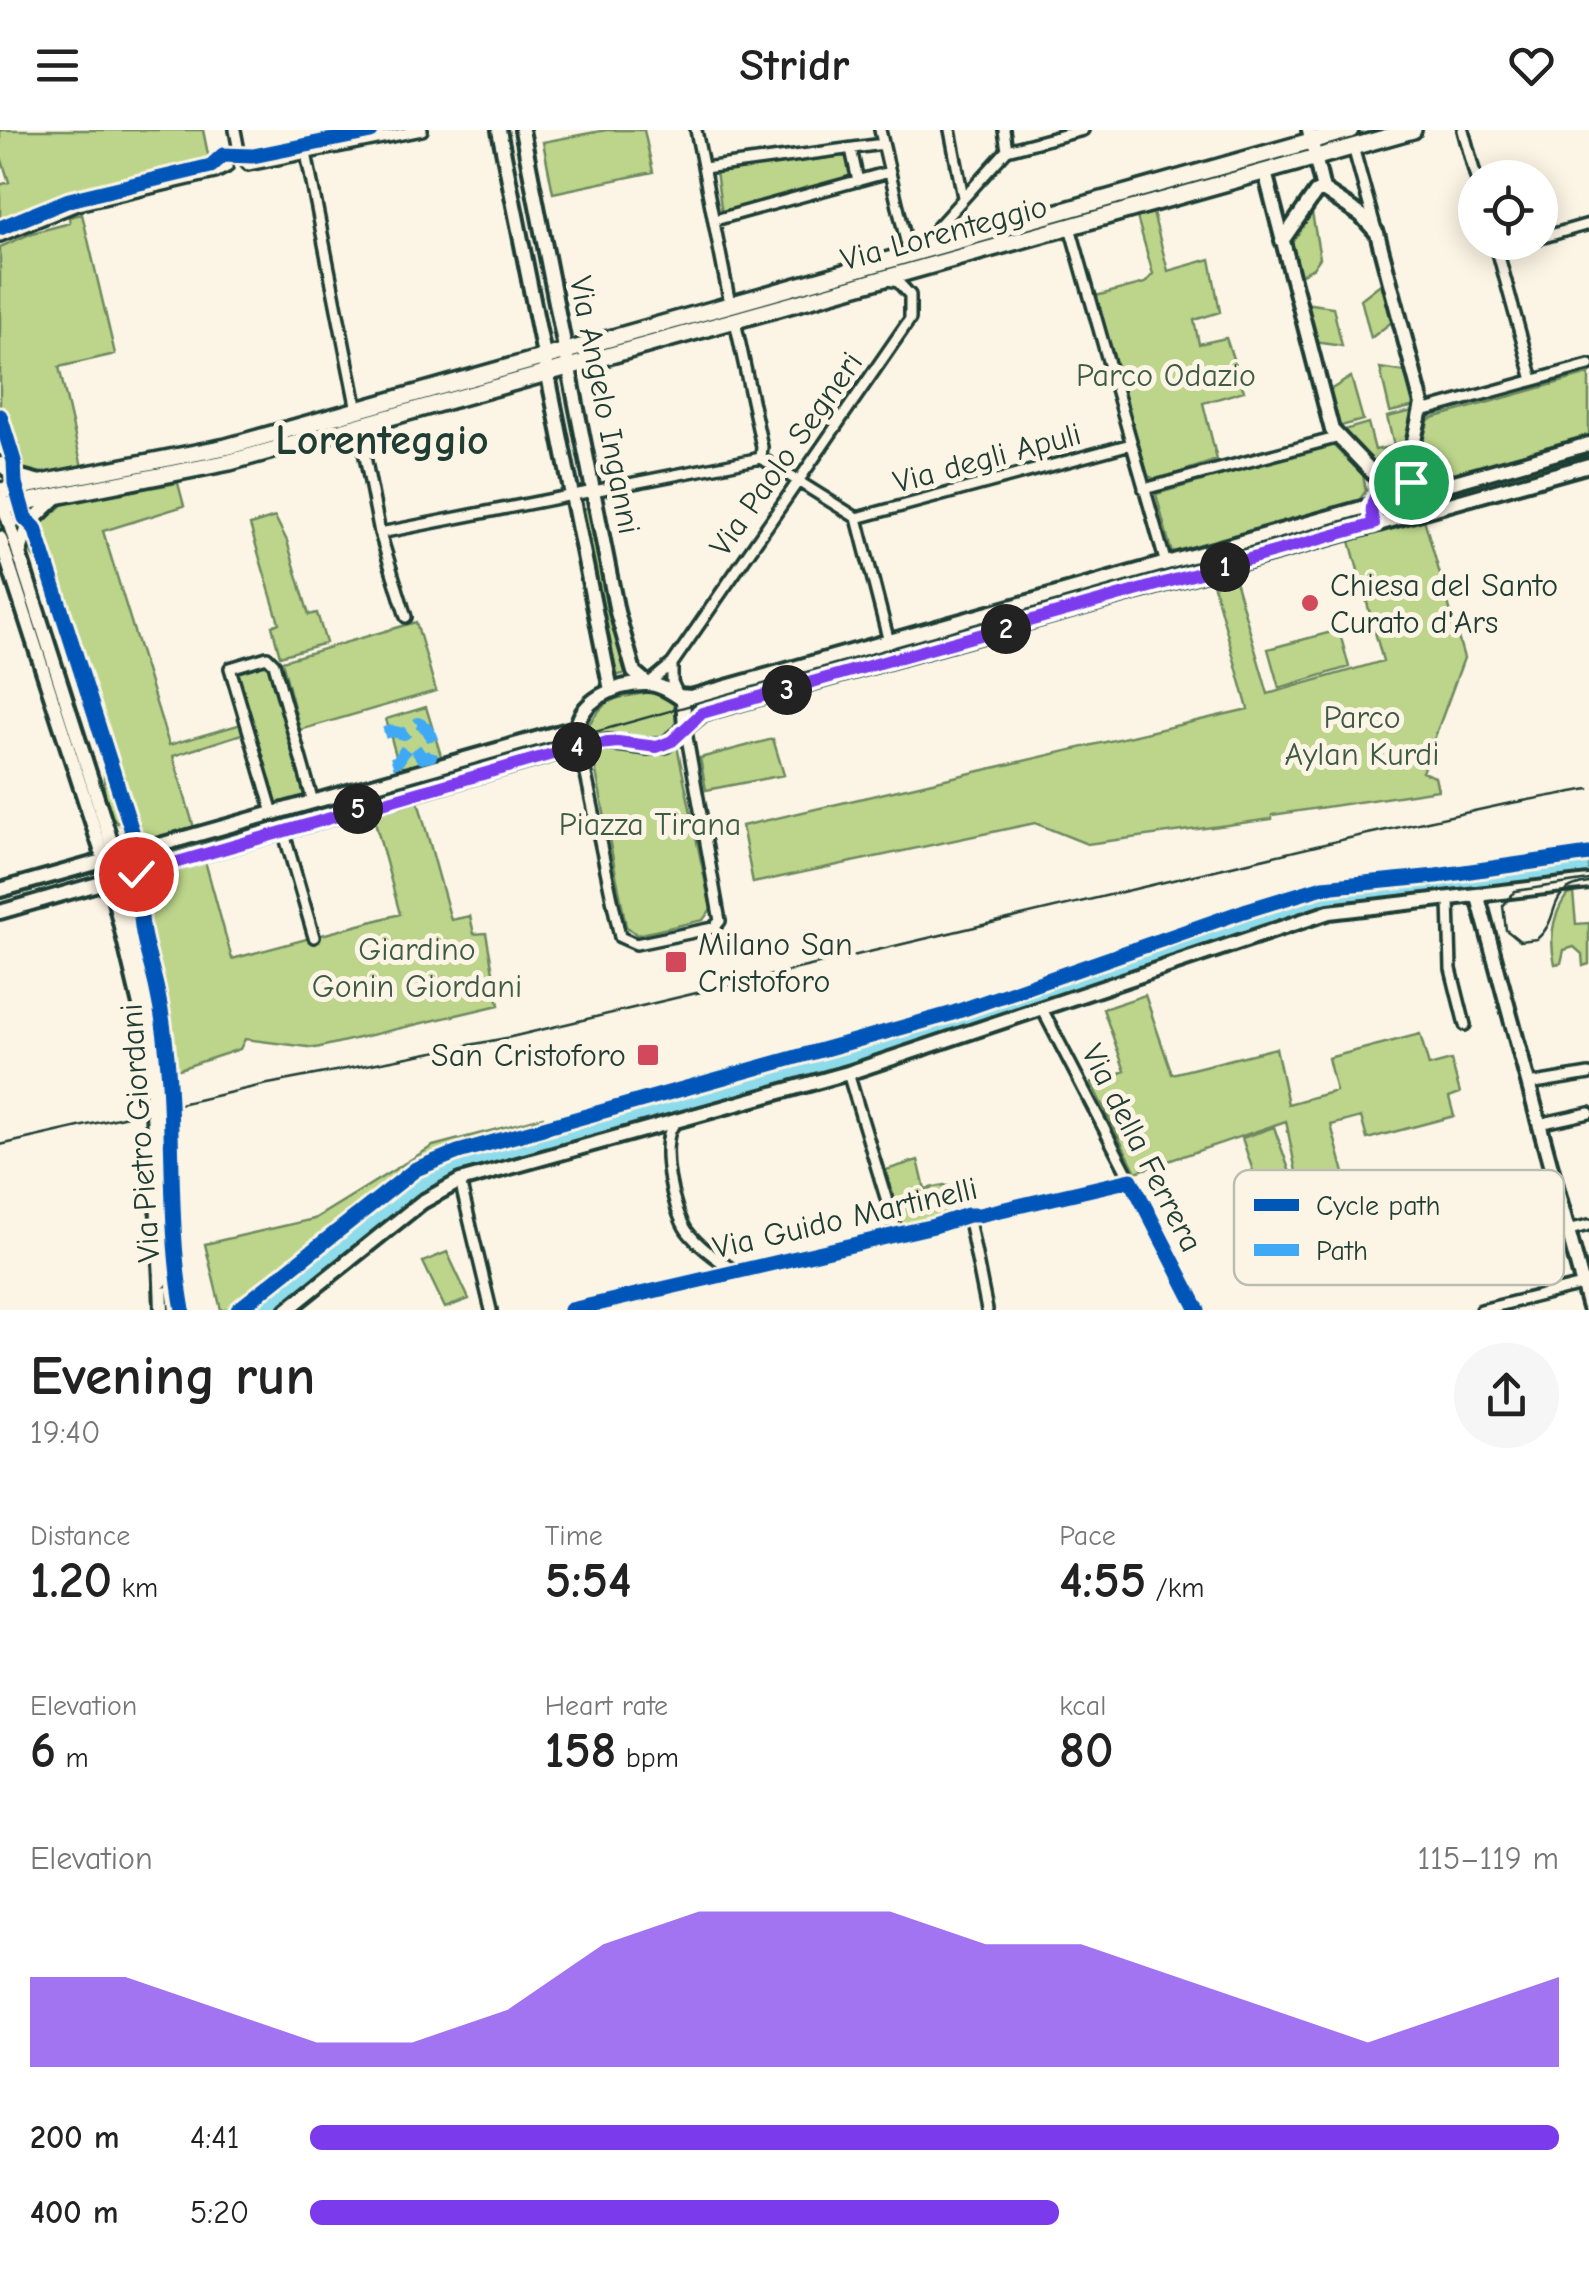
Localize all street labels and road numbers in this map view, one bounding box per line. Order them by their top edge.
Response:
street label: Via Lorenteggio [837,188,1051,278]
street label: Via Angelo Inganni [562,273,648,537]
street label: Via Paolo Segneri [702,345,870,563]
street label: Via degli Apuli [889,415,1085,501]
street label: Via Pietro Giordani [113,1003,167,1263]
street label: Via della Ferrera [1074,1038,1210,1258]
street label: Via Guido Martinelli [709,1170,981,1266]

